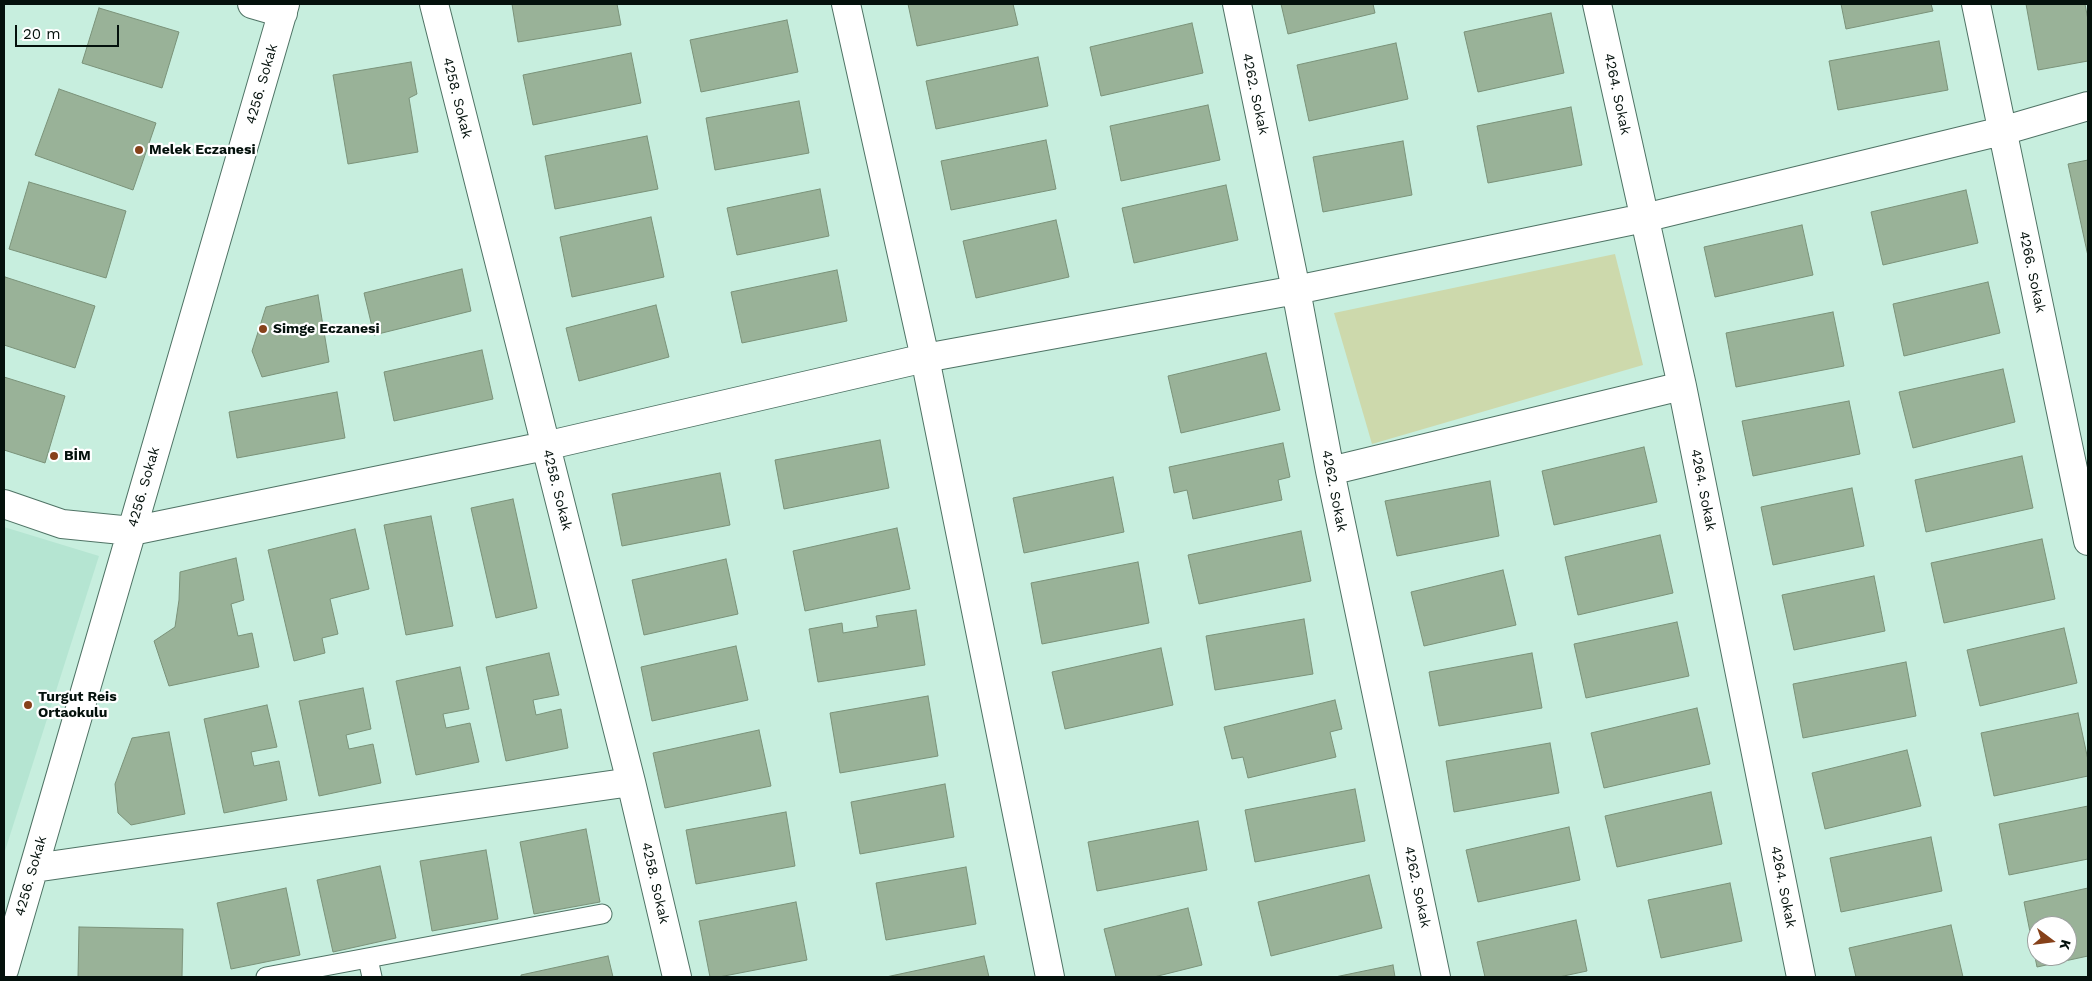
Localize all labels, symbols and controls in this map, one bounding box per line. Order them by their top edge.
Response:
scale bar [18,15,121,47]
text: 20 m [23,25,61,43]
street label: 4256. Sokak [242,42,282,126]
street label: 4262. Sokak [1238,52,1272,136]
street label: 4264. Sokak [1600,52,1634,136]
street label: 4258. Sokak [439,56,475,140]
place label: Melek Eczanesi [149,142,256,158]
marker: Melek Eczanesi [133,144,145,156]
street label: 4266. Sokak [2015,230,2049,314]
place label: Simge Eczanesi [273,321,380,337]
marker: Simge Eczanesi [257,323,269,335]
street label: 4256. Sokak [124,445,164,529]
place label: BİM [64,448,91,464]
street label: 4258. Sokak [539,448,575,532]
street label: 4264. Sokak [1687,448,1719,532]
street label: 4262. Sokak [1318,449,1350,533]
marker: BİM [48,450,60,462]
place label: Turgut Reis Ortaokulu [38,689,117,722]
marker: Turgut Reis Ortaokulu [22,699,34,711]
street label: 4256. Sokak [11,834,51,918]
street label: 4258. Sokak [637,841,673,925]
street label: 4262. Sokak [1400,845,1434,929]
street label: 4264. Sokak [1767,845,1799,929]
north arrow [2027,916,2077,966]
text: K [2057,938,2075,951]

